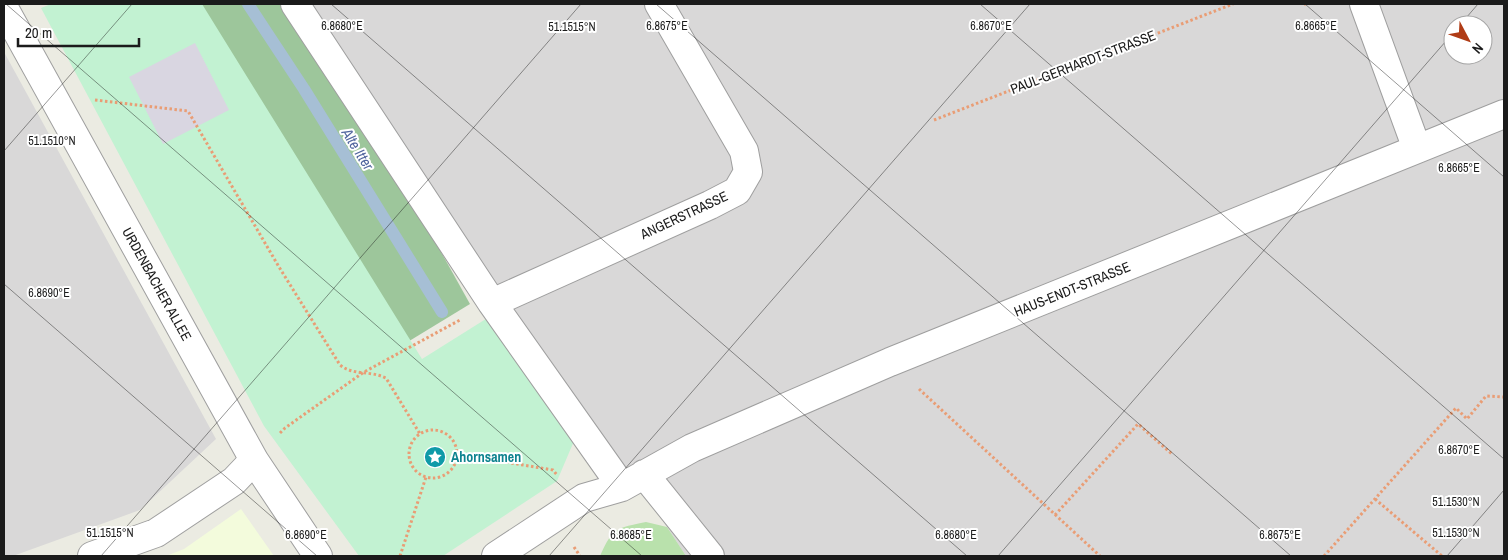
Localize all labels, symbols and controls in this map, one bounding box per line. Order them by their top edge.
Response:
scale bar [18,15,139,47]
north arrow [1443,15,1493,65]
text: 6.8680°E [321,18,363,34]
text: 6.8675°E [646,18,688,34]
text: 6.8670°E [970,18,1012,34]
text: 6.8665°E [1295,18,1337,34]
text: 51.1515°N [548,19,596,35]
text: 20 m [25,22,52,43]
street label: PAUL-GERHARDT-STRASSE [1008,26,1158,98]
text: N [1468,39,1487,58]
water label: Alte Itter [336,123,380,175]
text: 51.1510°N [28,133,76,149]
text: 6.8665°E [1438,160,1480,176]
street label: ANGERSTRASSE [637,187,731,244]
street label: URDENBACHER ALLEE [118,224,196,344]
street label: HAUS-ENDT-STRASSE [1011,257,1133,321]
text: 6.8690°E [28,285,70,301]
text: 6.8670°E [1438,442,1480,458]
place icon: Ahornsamen [423,445,447,469]
place label: Ahornsamen [451,448,521,466]
text: 51.1530°N [1432,494,1480,510]
text: 51.1515°N [86,525,134,541]
text: 51.1530°N [1432,525,1480,541]
text: 6.8690°E [285,527,327,543]
text: 6.8685°E [610,527,652,543]
text: 6.8680°E [935,527,977,543]
text: 6.8675°E [1259,527,1301,543]

